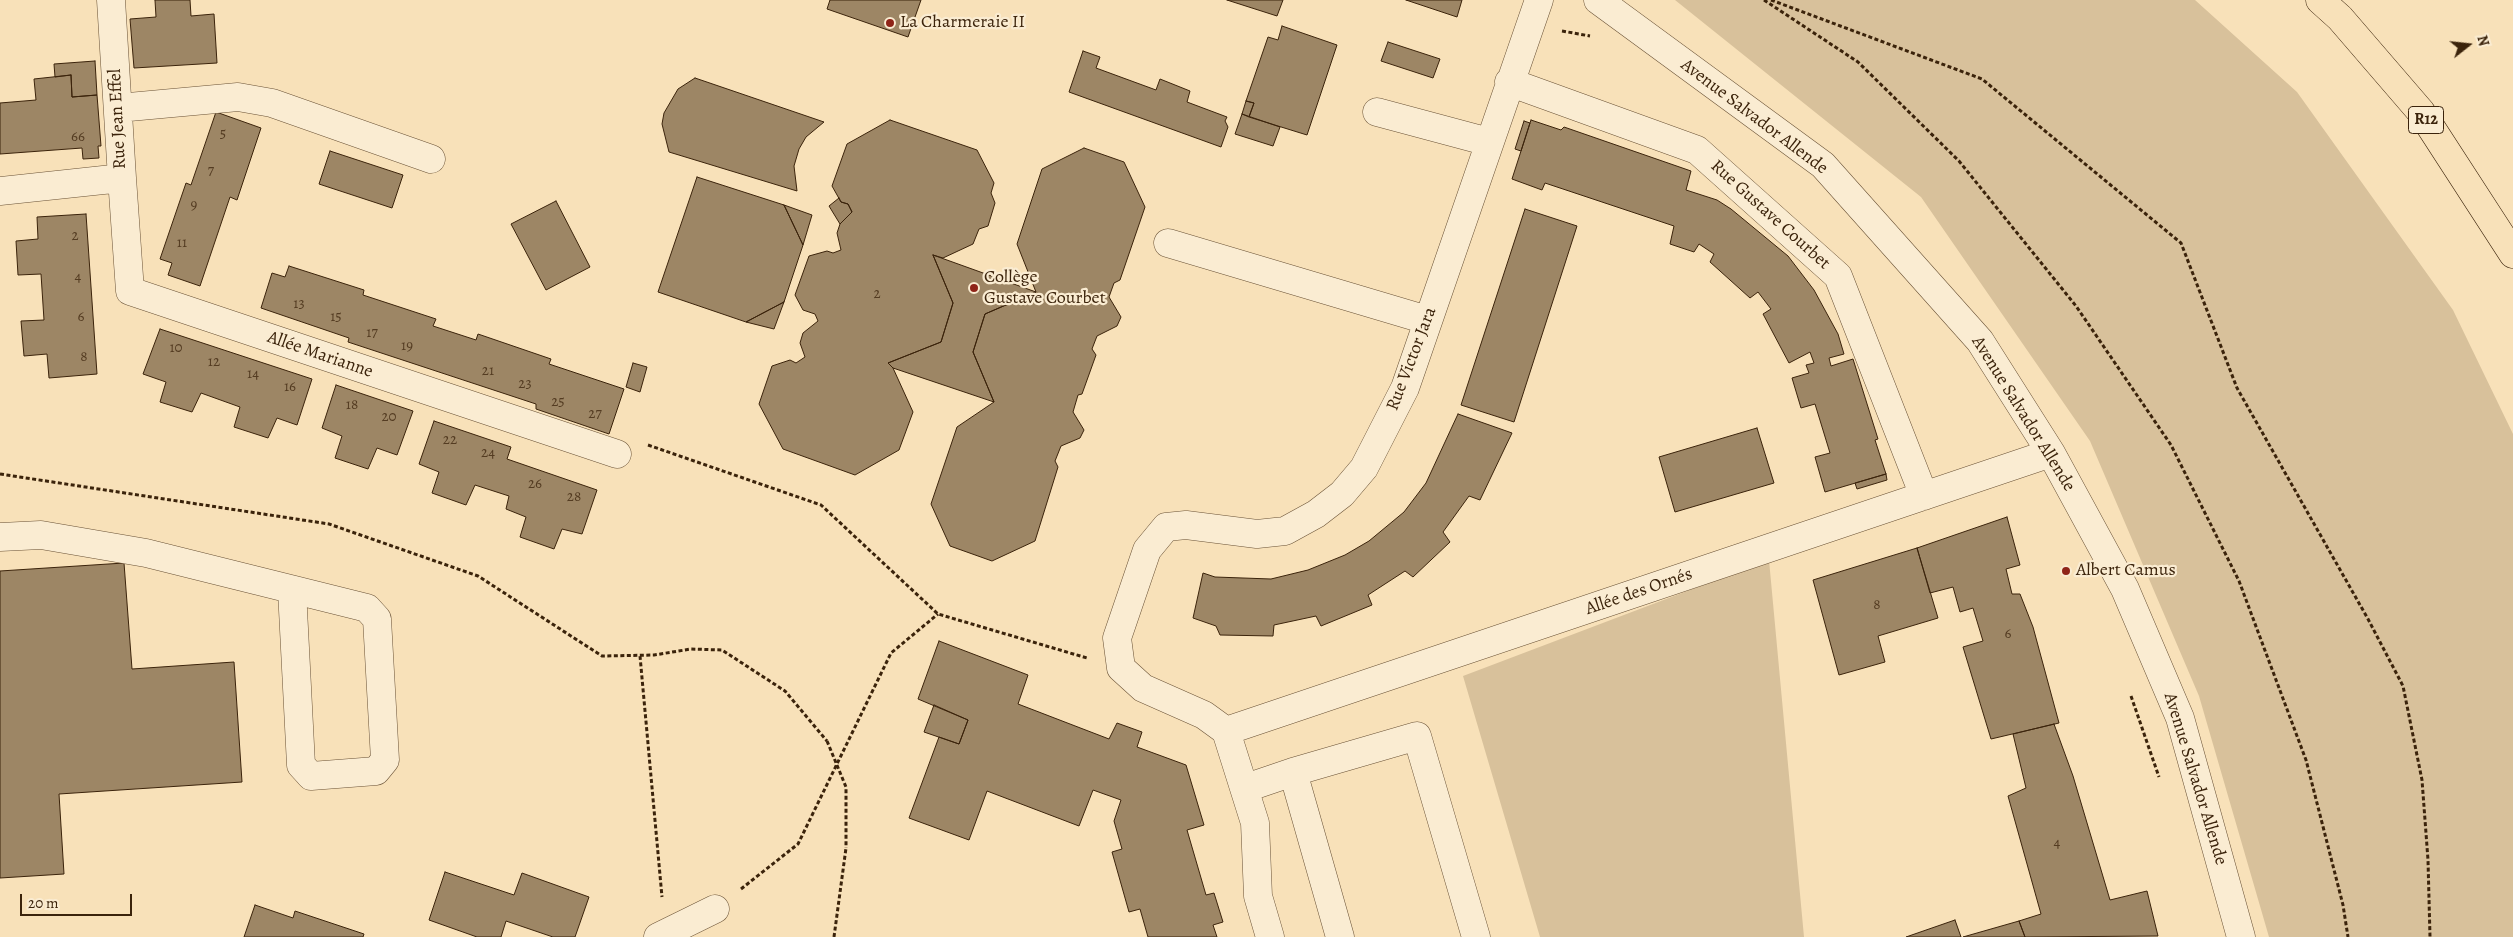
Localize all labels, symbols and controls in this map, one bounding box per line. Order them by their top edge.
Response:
place label: La Charmeraie II [900,12,1025,34]
marker: La Charmeraie II [884,17,896,29]
north arrow [2443,20,2493,70]
text: N [2472,33,2493,48]
street label: Avenue Salvador Allende [1676,55,1832,179]
street label: Rue Jean Effel [105,68,131,170]
road number: R12 [2408,106,2444,134]
house number: 5 [220,125,226,143]
house number: 66 [71,128,85,146]
street label: Rue Gustave Courbet [1706,156,1834,274]
house number: 7 [208,162,214,180]
house number: 9 [191,196,197,214]
house number: 2 [71,227,79,245]
house number: 11 [177,234,187,252]
place label: Collège Gustave Courbet [984,267,1106,310]
house number: 4 [75,268,81,286]
marker: Collège Gustave Courbet [968,282,980,294]
house number: 2 [873,285,881,303]
house number: 13 [293,295,305,313]
street label: Rue Victor Jara [1382,304,1442,414]
house number: 6 [78,308,84,326]
house number: 15 [330,308,342,326]
house number: 17 [366,324,378,342]
street label: Allée Marianne [264,327,376,383]
street label: Avenue Salvador Allende [1966,332,2080,496]
house number: 19 [401,337,413,355]
house number: 10 [169,339,183,357]
house number: 8 [80,348,88,366]
house number: 12 [208,353,220,371]
house number: 21 [482,362,494,380]
house number: 14 [247,365,259,383]
house number: 23 [518,375,532,393]
house number: 16 [284,378,296,396]
house number: 25 [551,393,565,411]
house number: 18 [346,396,358,414]
house number: 27 [588,405,602,423]
house number: 20 [381,408,397,426]
house number: 22 [443,431,457,449]
house number: 24 [481,444,495,462]
house number: 26 [528,475,542,493]
house number: 28 [567,488,581,506]
place label: Albert Camus [2076,560,2176,582]
street label: Allée des Ornés [1583,564,1695,620]
marker: Albert Camus [2060,565,2072,577]
house number: 8 [1873,596,1881,614]
house number: 6 [2005,625,2011,643]
street label: Avenue Salvador Allende [2159,690,2231,868]
house number: 4 [2054,834,2060,852]
scale bar [22,884,135,916]
text: 20 m [28,893,59,913]

